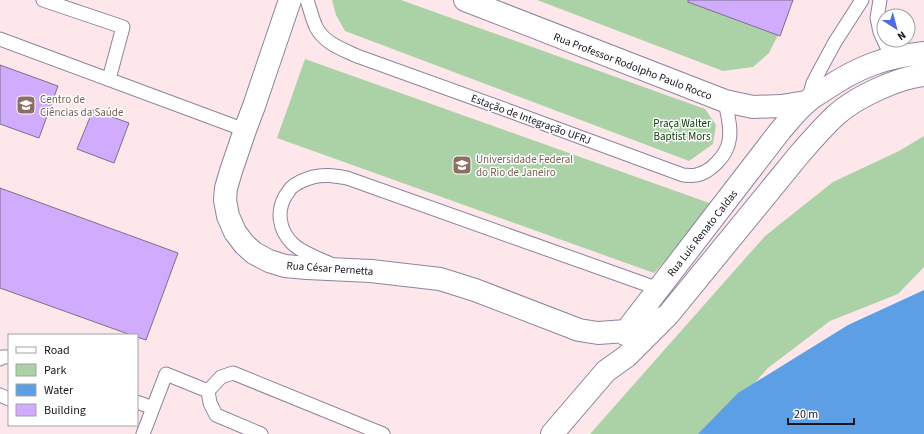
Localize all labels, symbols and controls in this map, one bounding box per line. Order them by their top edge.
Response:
north arrow [876,8,916,48]
text: N [894,27,909,44]
street label: Rua Professor Rodolpho Paulo Rocco [551,29,714,104]
street label: Estação de Integração UFRJ [469,91,593,148]
place label: Centro de Ciências da Saúde [40,92,124,120]
school or university icon: Centro de Ciências da Saúde [15,94,37,116]
park label: Praça Walter Baptist Mors [653,116,711,144]
place label: Universidade Federal do Rio de Janeiro [476,152,573,180]
school or university icon: Universidade Federal do Rio de Janeiro [451,154,473,176]
street label: Rua Luís Renato Caldas [664,186,741,280]
street label: Rua César Pernetta [286,258,374,279]
legend [8,334,138,426]
text: Road [44,342,70,359]
text: Park [44,362,66,379]
text: Water [44,382,74,399]
scale bar [788,400,854,426]
text: Building [44,402,86,419]
text: 20 m [794,406,818,423]

